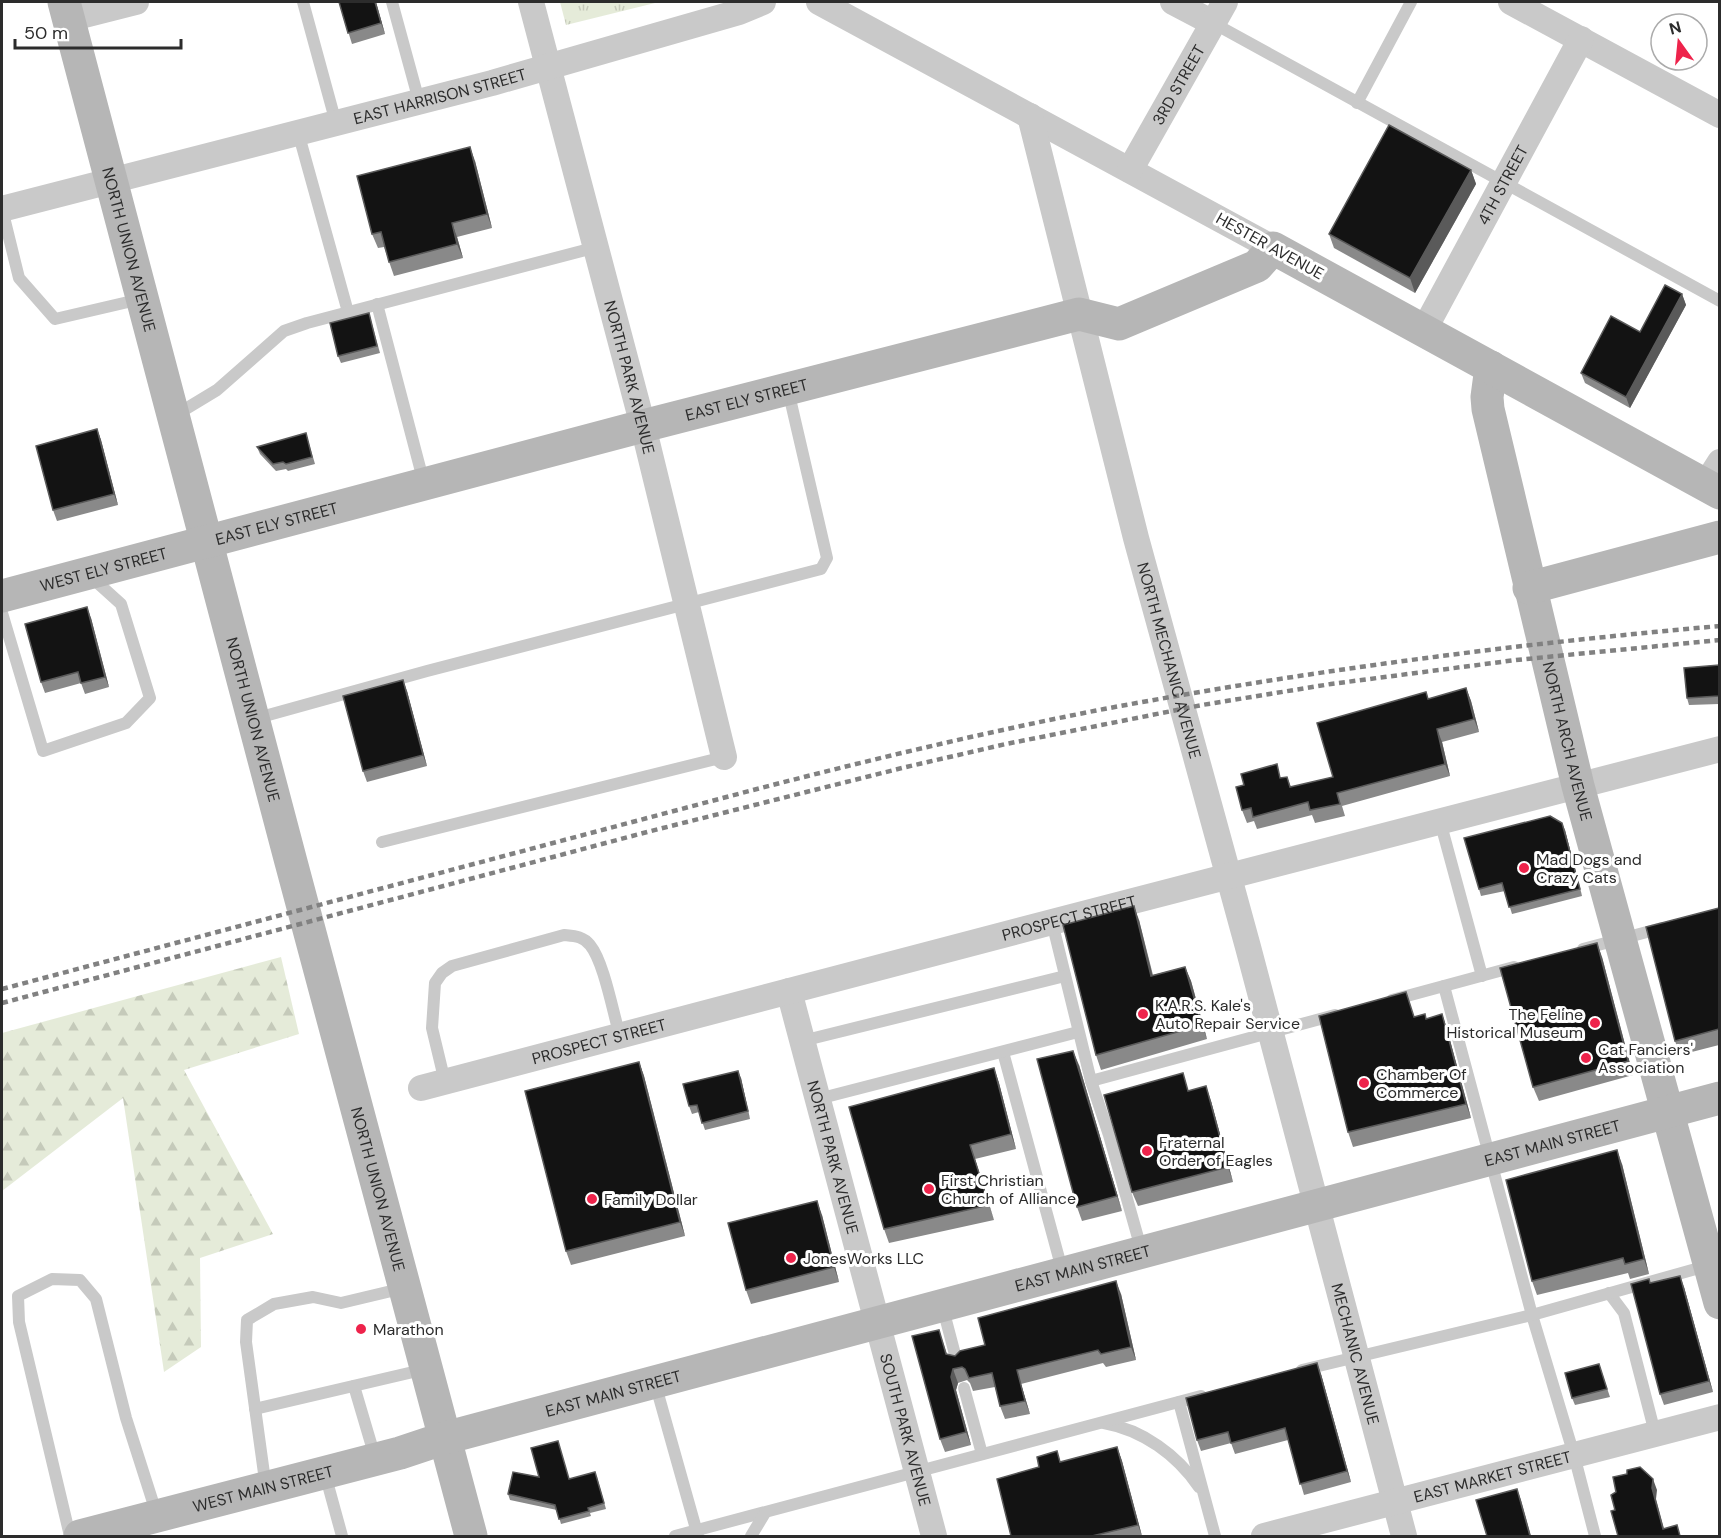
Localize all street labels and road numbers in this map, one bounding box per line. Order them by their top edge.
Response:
street label: 3RD STREET [1147,41,1209,129]
street label: EAST HARRISON STREET [351,63,529,129]
street label: 4TH STREET [1472,141,1532,228]
street label: NORTH UNION AVENUE [98,165,161,334]
street label: HESTER AVENUE [1212,208,1328,284]
street label: NORTH PARK AVENUE [600,298,660,456]
street label: EAST ELY STREET [683,374,810,425]
street label: EAST ELY STREET [213,497,340,549]
street label: WEST ELY STREET [38,542,169,596]
street label: NORTH MECHANIC AVENUE [1133,560,1206,761]
street label: NORTH UNION AVENUE [222,635,285,804]
street label: NORTH ARCH AVENUE [1538,659,1598,823]
street label: PROSPECT STREET [1000,890,1138,945]
street label: PROSPECT STREET [530,1013,668,1069]
street label: NORTH PARK AVENUE [803,1078,864,1236]
street label: NORTH UNION AVENUE [346,1104,410,1274]
street label: EAST MAIN STREET [1482,1115,1622,1171]
street label: EAST MAIN STREET [1012,1240,1153,1296]
street label: MECHANIC AVENUE [1327,1281,1385,1427]
street label: SOUTH PARK AVENUE [875,1351,936,1508]
street label: EAST MAIN STREET [543,1365,683,1421]
street label: EAST MARKET STREET [1411,1446,1573,1507]
street label: WEST MAIN STREET [190,1460,336,1517]

